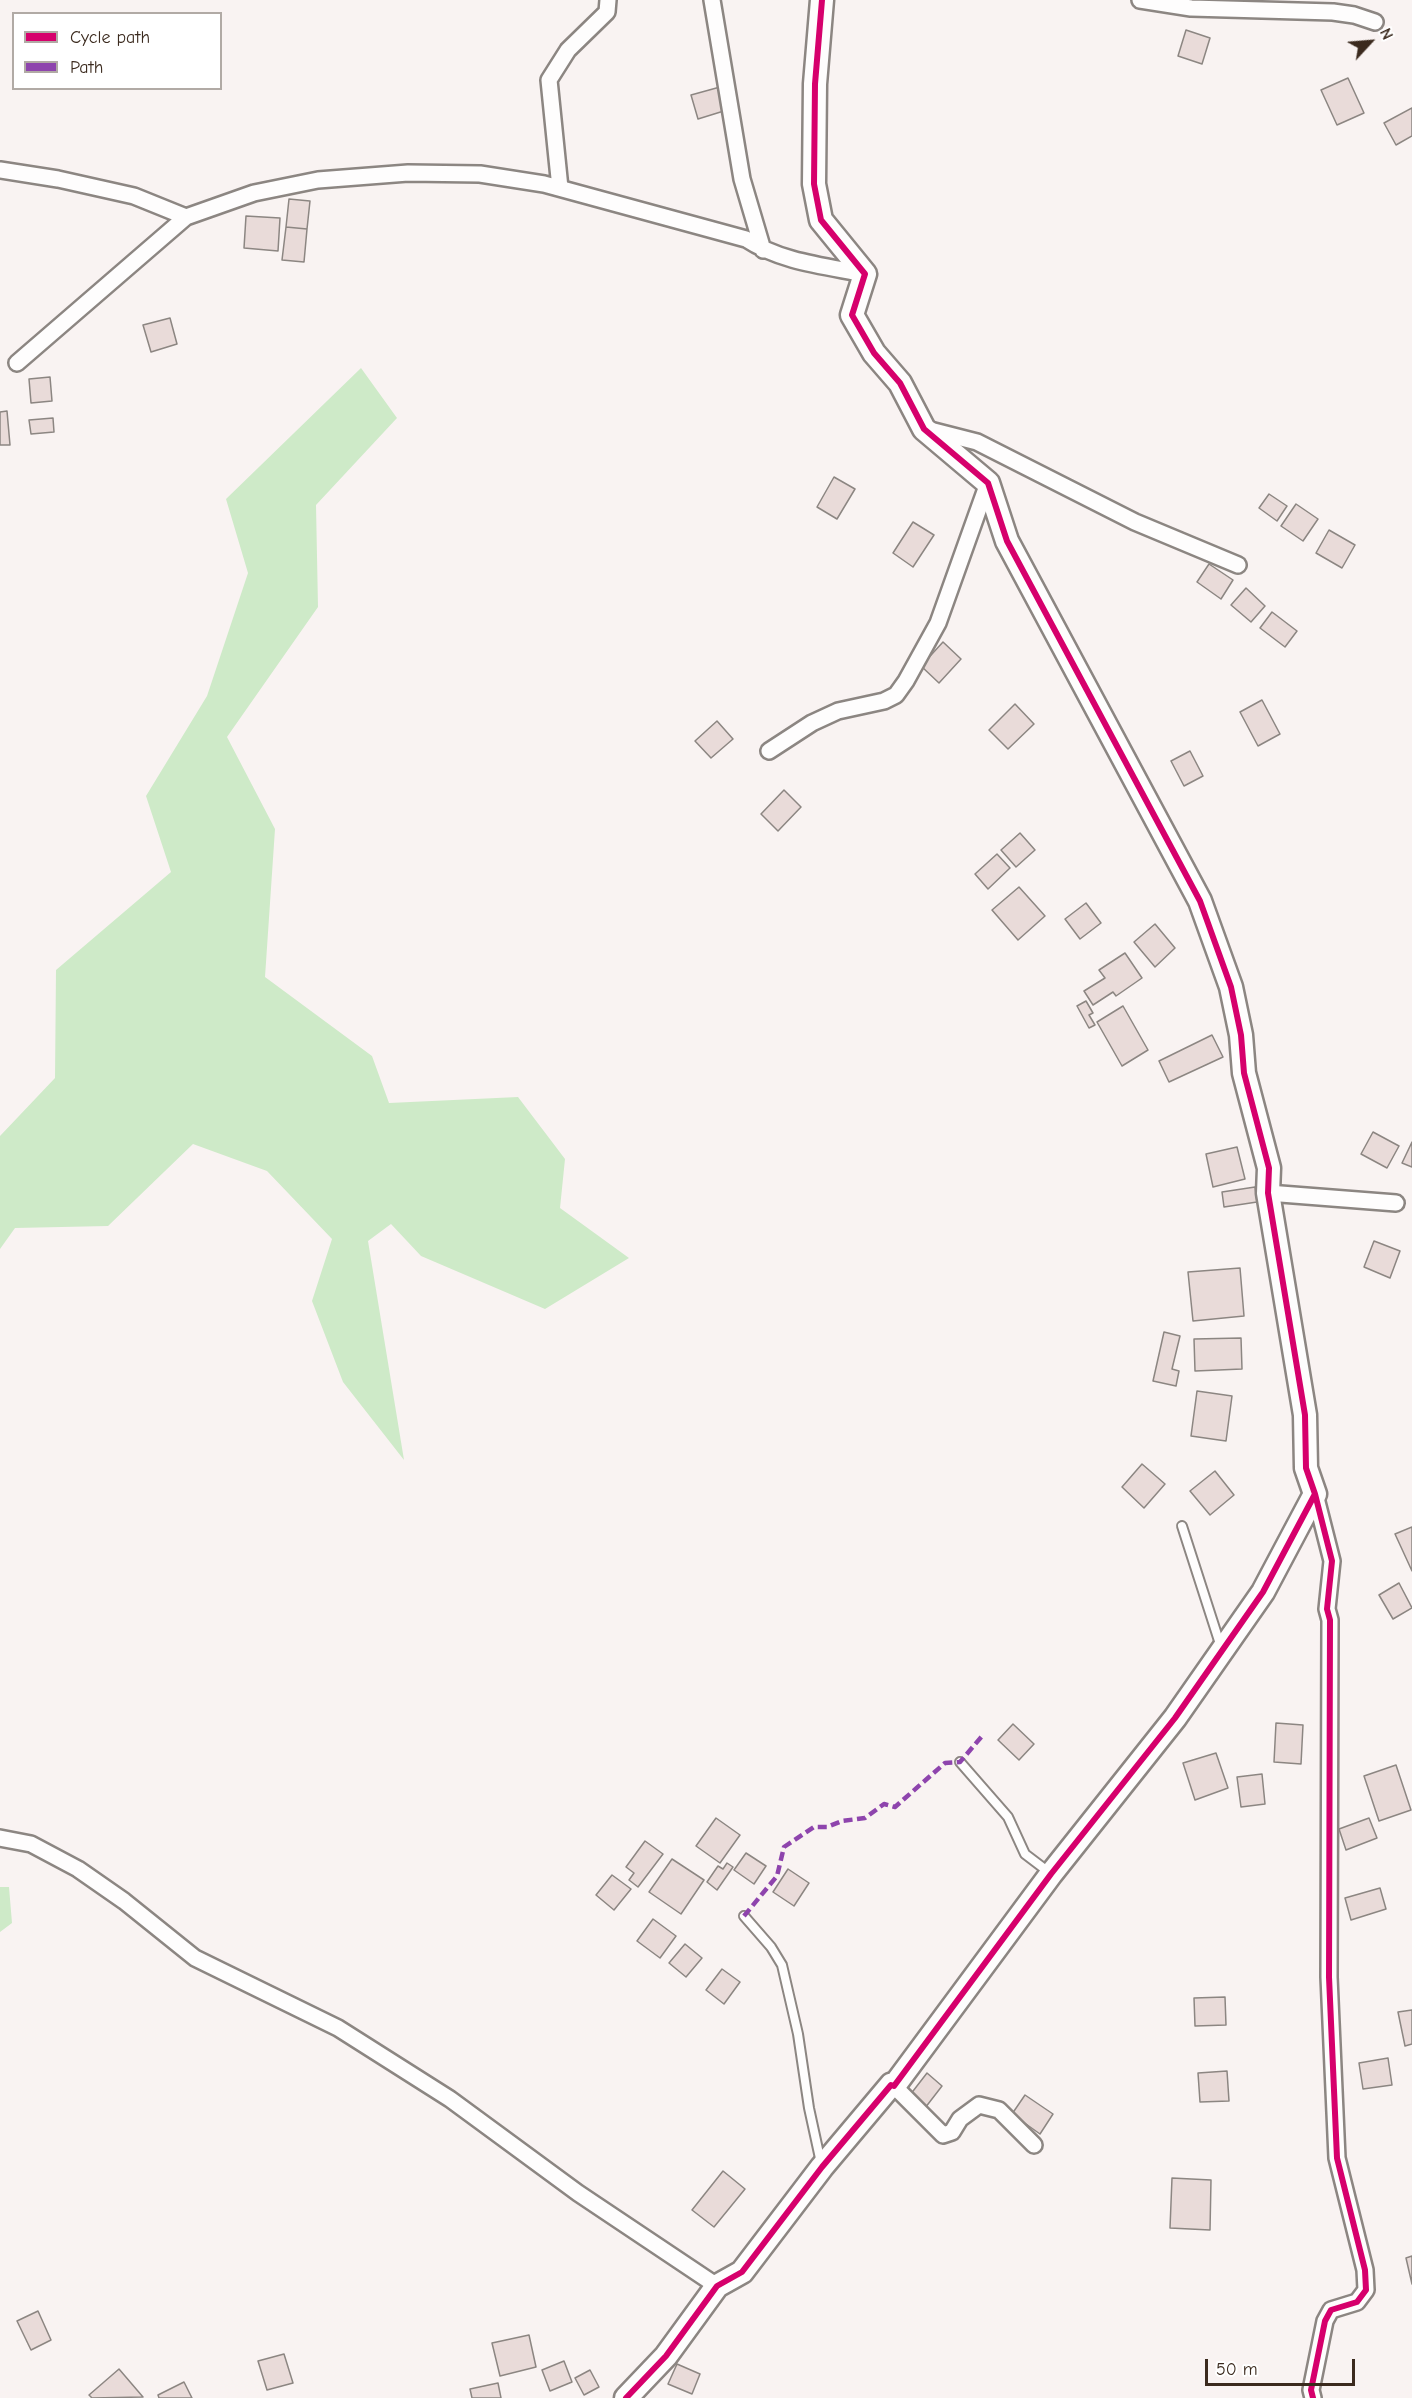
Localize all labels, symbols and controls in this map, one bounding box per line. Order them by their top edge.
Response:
legend [12,12,222,90]
north arrow [1340,12,1400,72]
text: N [1376,25,1397,43]
text: Cycle path [70,27,150,48]
text: Path [70,57,103,78]
scale bar [1208,2347,1358,2385]
text: 50 m [1216,2359,1258,2380]

